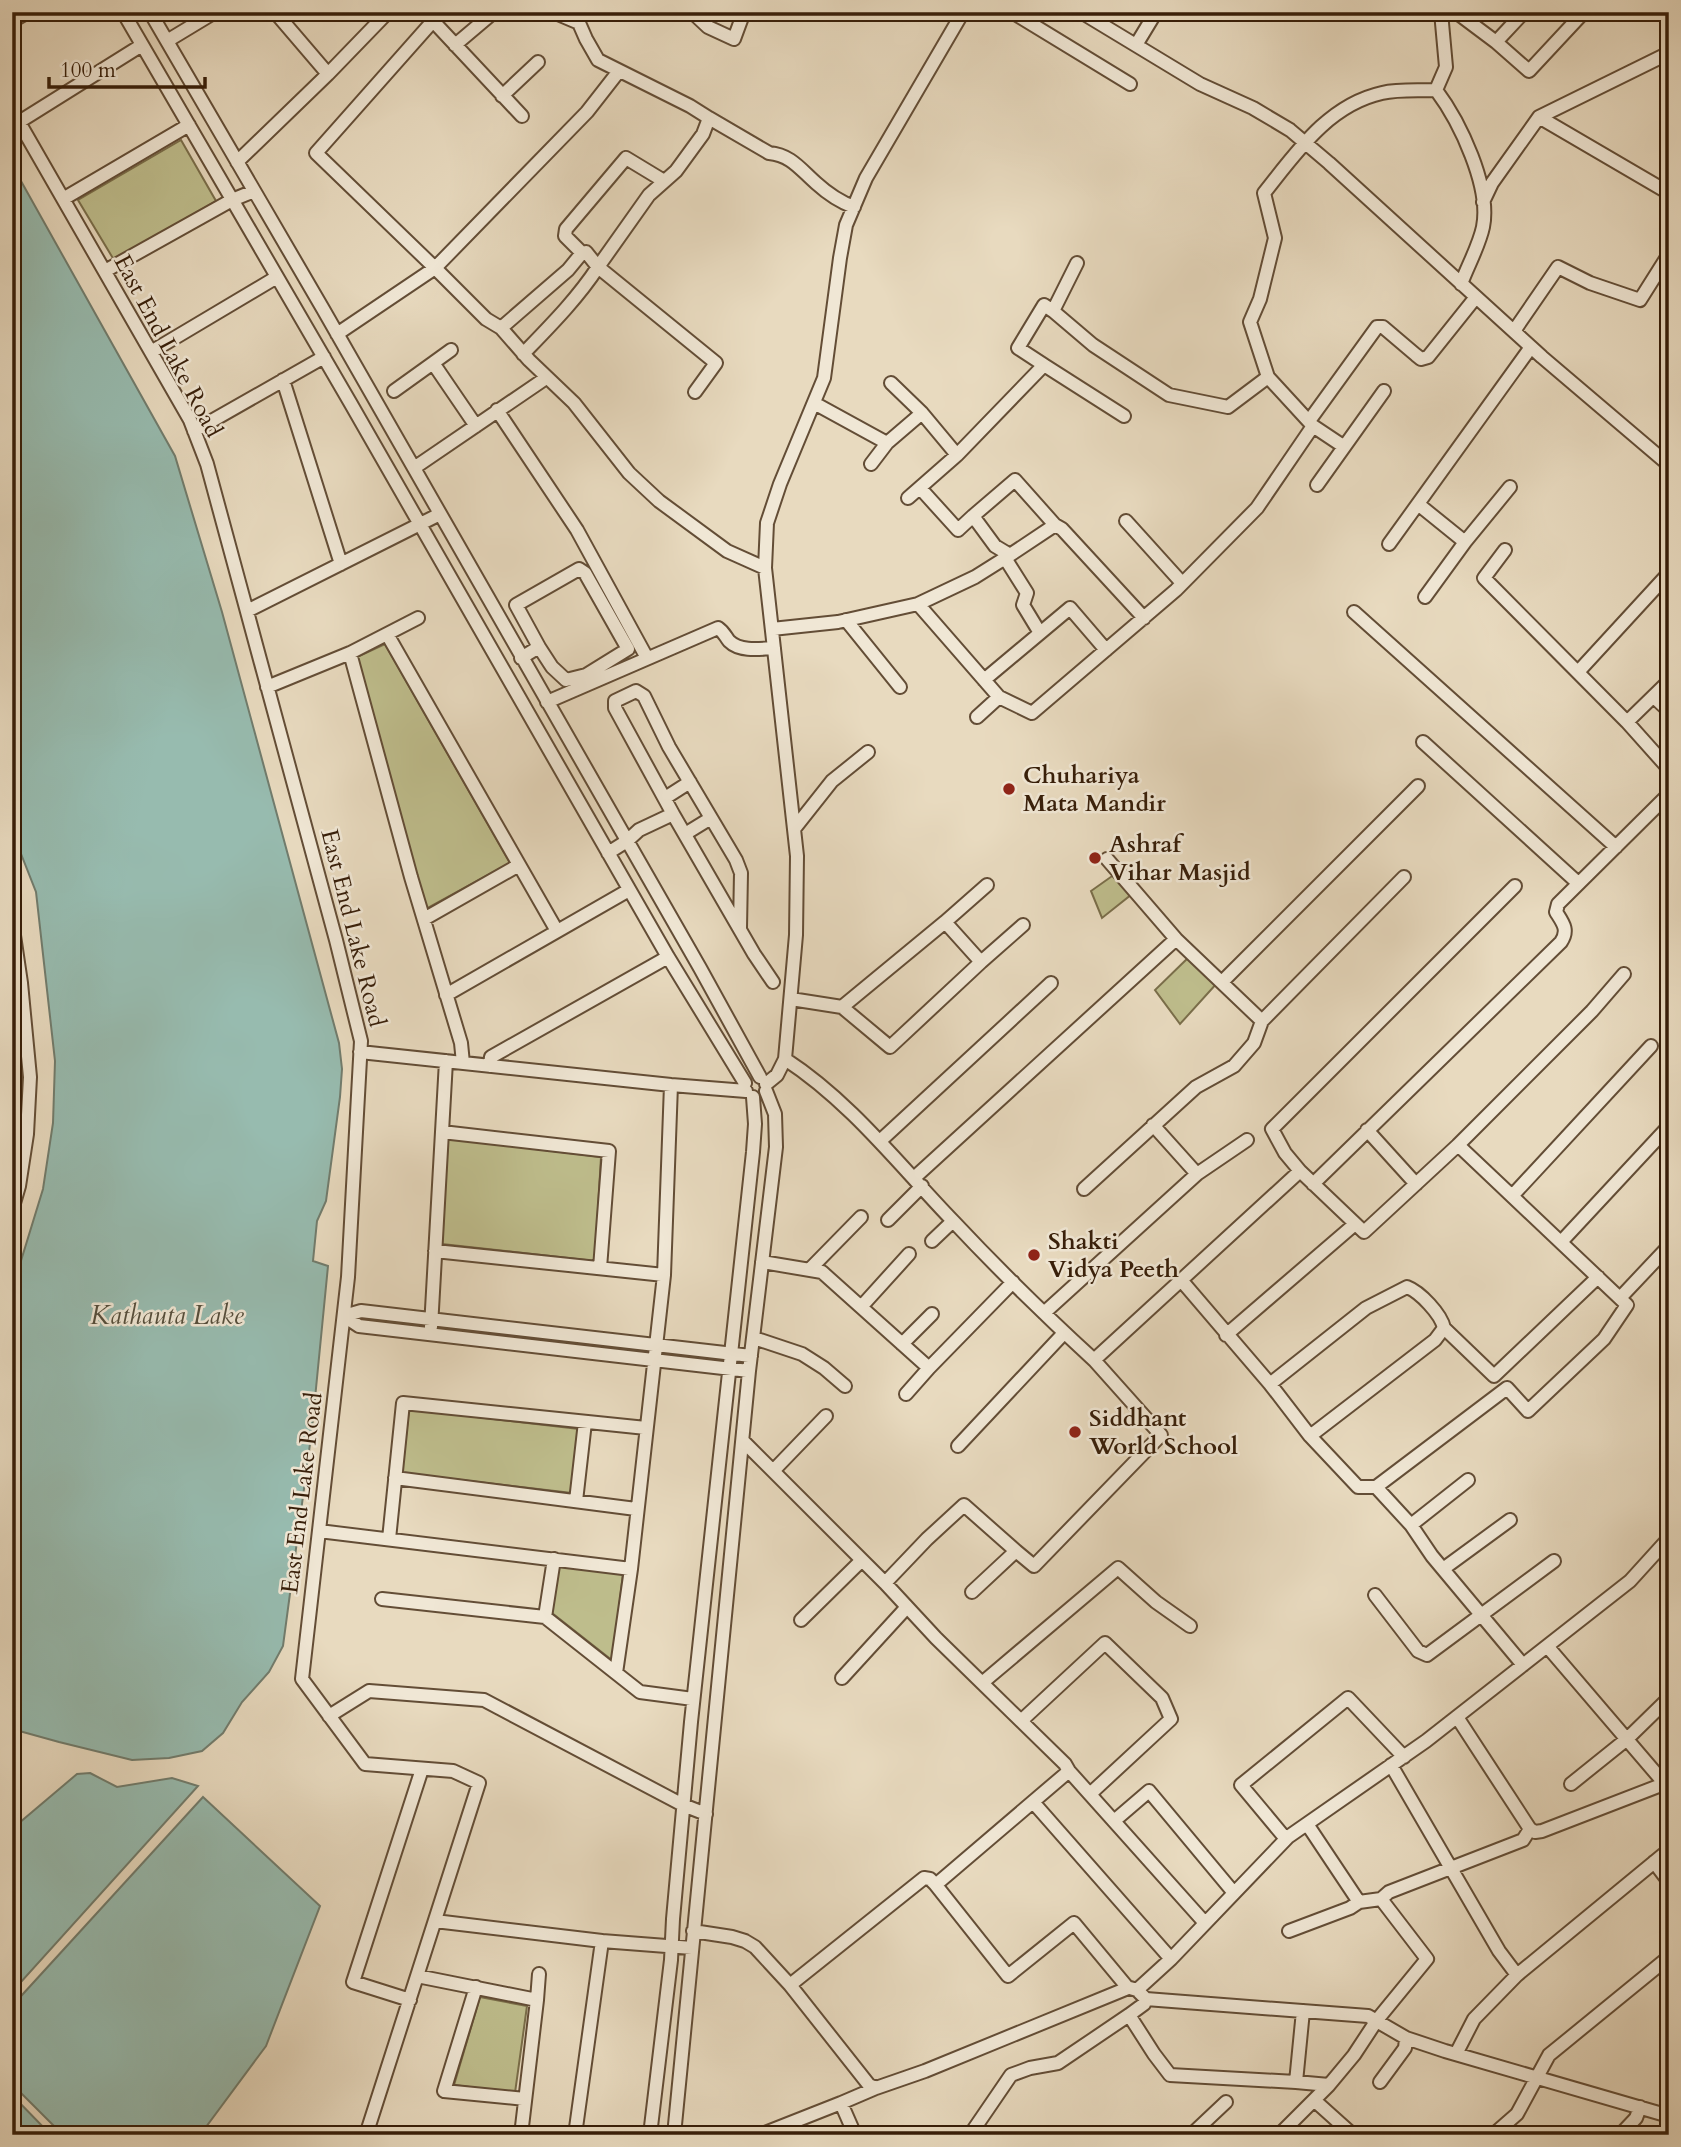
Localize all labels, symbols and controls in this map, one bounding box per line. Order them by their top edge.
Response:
scale bar [49,46,205,90]
text: 100 m [60,56,116,85]
street label: East End Lake Road [106,249,230,443]
place label: Chuhariya Mata Mandir [1023,759,1166,820]
marker: Chuhariya Mata Mandir [1001,781,1017,797]
street label: East End Lake Road [312,826,394,1031]
place label: Ashraf Vihar Masjid [1109,828,1251,889]
marker: Ashraf Vihar Masjid [1087,850,1103,866]
place label: Shakti Vidya Peeth [1048,1225,1179,1286]
marker: Shakti Vidya Peeth [1026,1247,1042,1263]
water label: Kathauta Lake [90,1298,245,1333]
street label: East End Lake Road [273,1390,331,1596]
place label: Siddhant World School [1088,1402,1238,1463]
marker: Siddhant World School [1067,1424,1083,1440]

